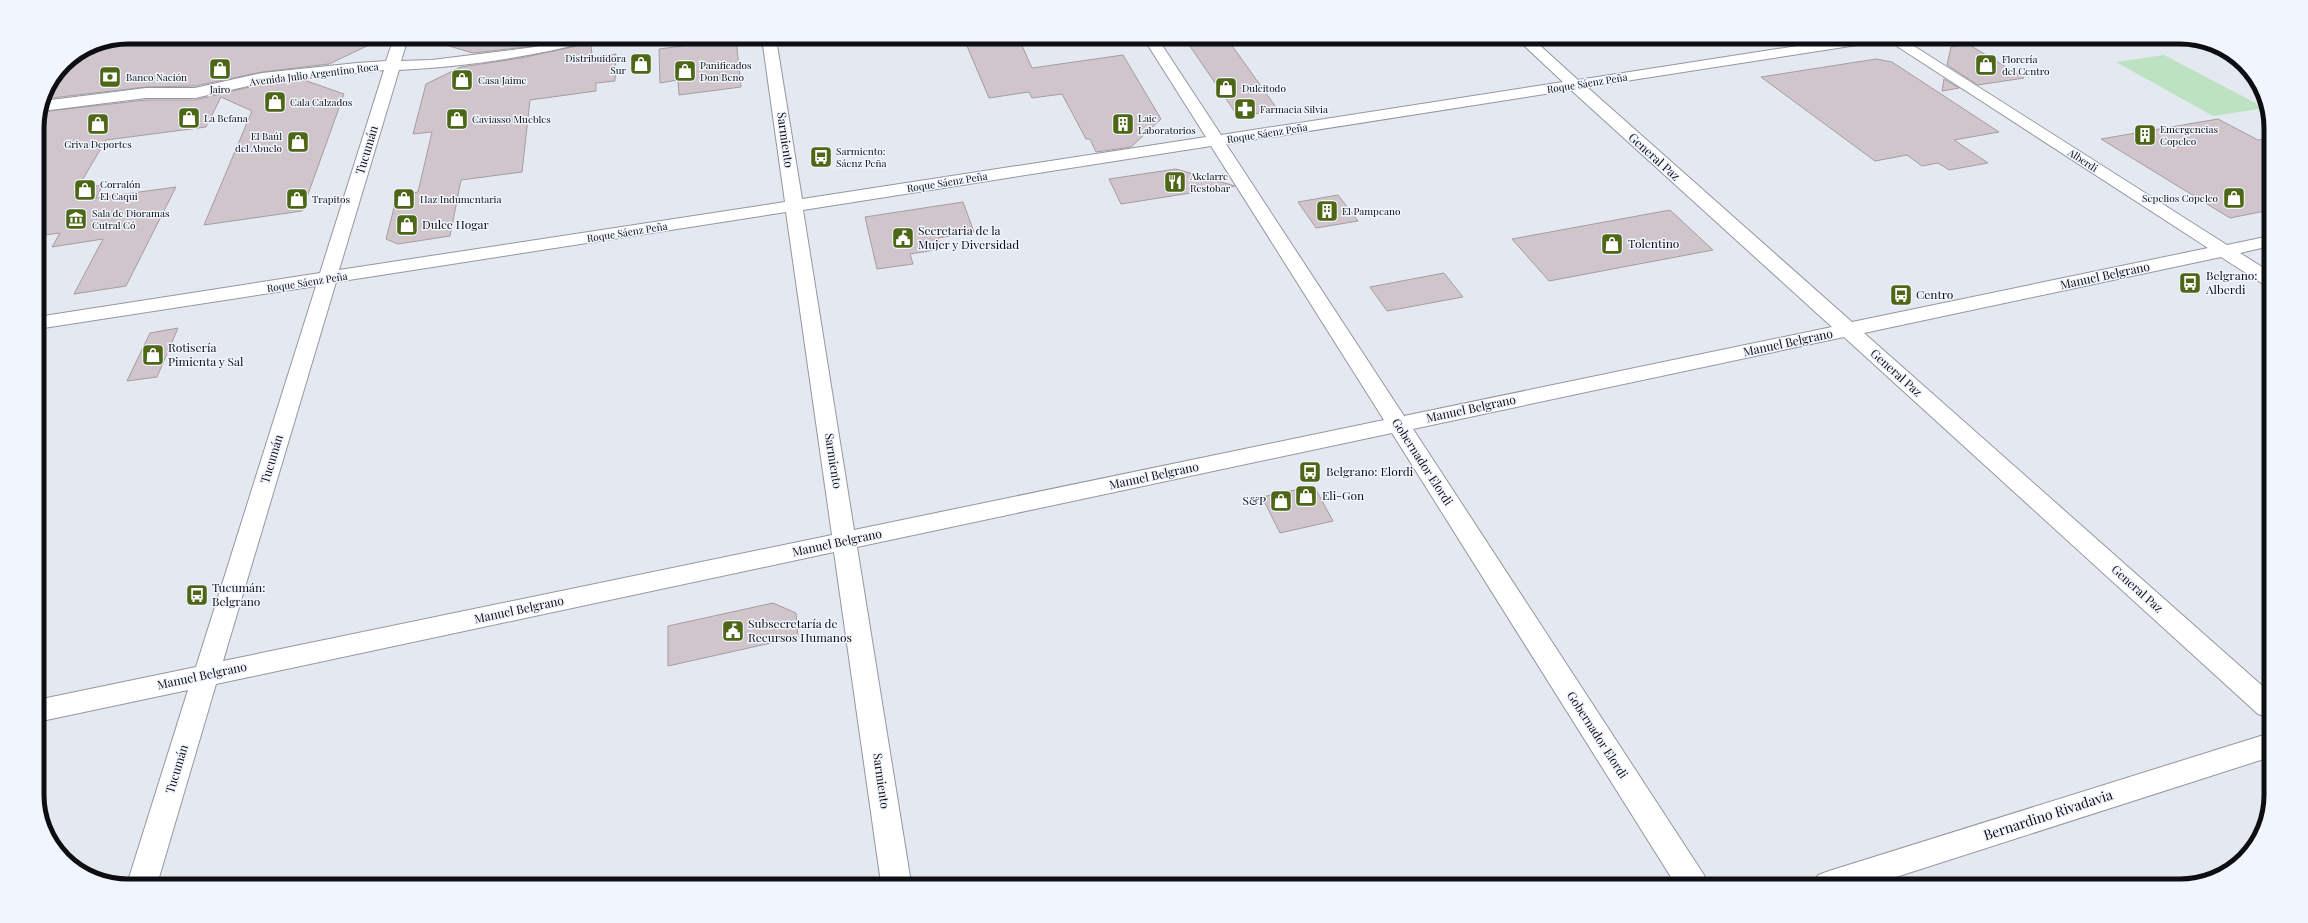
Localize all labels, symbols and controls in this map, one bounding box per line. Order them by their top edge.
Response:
place label: Distribuidora Sur [565,51,627,77]
shop icon: Distribuidora Sur [628,51,654,77]
shop icon: Florería del Centro [1973,52,1999,78]
place label: Florería del Centro [2002,52,2050,78]
shop icon: Jairo [207,56,233,82]
shop icon: Panificados Don Beno [672,58,698,84]
place label: Panificados Don Beno [700,58,751,84]
street label: Avenida Julio Argentino Roca [248,59,379,89]
bank icon: Banco Nación [97,64,123,90]
shop icon: Casa Jaime [449,67,475,93]
place label: Banco Nación [126,70,187,84]
street label: Roque Sáenz Peña [1546,70,1628,96]
place label: Casa Jaime [478,73,527,87]
shop icon: Dulcitodo [1213,75,1239,101]
place label: Dulcitodo [1242,81,1286,95]
place label: Jairo [209,82,231,96]
shop icon: Cala Calzados [262,89,288,115]
place label: Cala Calzados [290,95,352,109]
pharmacy icon: Farmacia Silvia [1232,96,1258,122]
place label: Farmacia Silvia [1260,102,1328,116]
shop icon: La Befana [176,105,202,131]
shop icon: Caviasso Muebles [444,106,470,132]
shop icon: Griva Deportes [85,111,111,137]
place label: La Befana [204,111,248,125]
street label: Sarmiento [774,111,798,169]
building icon: Laic Laboratorios [1110,111,1136,137]
place label: Laic Laboratorios [1138,111,1196,137]
place label: Caviasso Muebles [472,112,551,126]
street label: Roque Sáenz Peña [1226,120,1308,146]
building icon: Emergencias Copelco [2132,122,2158,148]
place label: Emergencias Copelco [2160,122,2218,148]
street label: Tucumán [351,123,381,176]
place label: El Baúl del Abuelo [235,129,283,155]
shop icon: El Baúl del Abuelo [285,129,311,155]
street label: General Paz [1625,129,1684,184]
place label: Griva Deportes [64,137,132,151]
bus stop icon: Sarmiento: Sáenz Peña [808,144,834,170]
place label: Sarmiento: Sáenz Peña [836,144,886,170]
street label: Alberdi [2065,145,2101,175]
street label: Roque Sáenz Peña [906,169,988,195]
restaurant icon: Akelarre Restobar [1162,169,1188,195]
place label: Akelarre Restobar [1189,169,1231,195]
shop icon: Corralón El Caqui [72,177,98,203]
place label: Corralón El Caqui [100,177,140,203]
shop icon: Sepelios Copelco [2221,185,2247,211]
shop icon: Trapitos [284,186,310,212]
shop icon: Haz Indumentaria [391,186,417,212]
place label: Sepelios Copelco [2142,191,2219,205]
place label: Trapitos [312,192,350,206]
place label: Haz Indumentaria [420,192,502,206]
building icon: El Pampeano [1314,198,1340,224]
place label: El Pampeano [1342,204,1401,218]
museum icon: Sala de Dioramas Cutral Có [63,206,89,232]
place label: Sala de Dioramas Cutral Có [92,206,169,232]
shop icon: Dulce Hogar [394,212,420,238]
place label: Dulce Hogar [422,216,489,232]
street label: Roque Sáenz Peña [586,219,668,245]
place label: Secretaria de la Mujer y Diversidad [918,222,1019,252]
public building icon: Secretaria de la Mujer y Diversidad [890,225,916,251]
shop icon: Tolentino [1599,231,1625,257]
place label: Tolentino [1628,235,1680,251]
street label: Manuel Belgrano [2058,258,2152,292]
place label: Belgrano: Alberdi [2205,267,2258,297]
street label: Roque Sáenz Peña [266,269,348,295]
bus stop icon: Belgrano: Alberdi [2177,270,2203,296]
bus stop icon: Centro [1888,282,1914,308]
place label: Centro [1916,286,1954,302]
street label: Manuel Belgrano [1741,325,1835,359]
place label: Rotisería Pimienta y Sal [168,339,244,369]
shop icon: Rotisería Pimienta y Sal [140,342,166,368]
street label: General Paz [1867,345,1926,400]
street label: Manuel Belgrano [1424,391,1518,425]
street label: Gobernador Elordi [1389,415,1457,508]
street label: Tucumán [256,432,286,485]
street label: Sarmiento [822,432,846,490]
street label: Manuel Belgrano [1107,458,1201,492]
bus stop icon: Belgrano: Elordi [1297,459,1323,485]
place label: Belgrano: Elordi [1326,463,1414,479]
shop icon: Eli-Gon [1293,483,1319,509]
place label: Eli-Gon [1322,487,1364,503]
shop icon: S&P [1268,488,1294,514]
place label: S&P [1242,492,1266,508]
street label: Manuel Belgrano [790,525,884,559]
street label: General Paz [2108,561,2167,616]
place label: Tucumán: Belgrano [212,579,265,609]
bus stop icon: Tucumán: Belgrano [184,582,210,608]
street label: Manuel Belgrano [472,592,566,626]
place label: Subsecretaría de Recursos Humanos [748,615,852,645]
public building icon: Subsecretaría de Recursos Humanos [720,618,746,644]
street label: Manuel Belgrano [155,658,249,692]
street label: Gobernador Elordi [1564,688,1632,781]
street label: Tucumán [161,742,191,795]
street label: Sarmiento [870,752,894,810]
street label: Bernardino Rivadavia [1981,785,2115,844]

